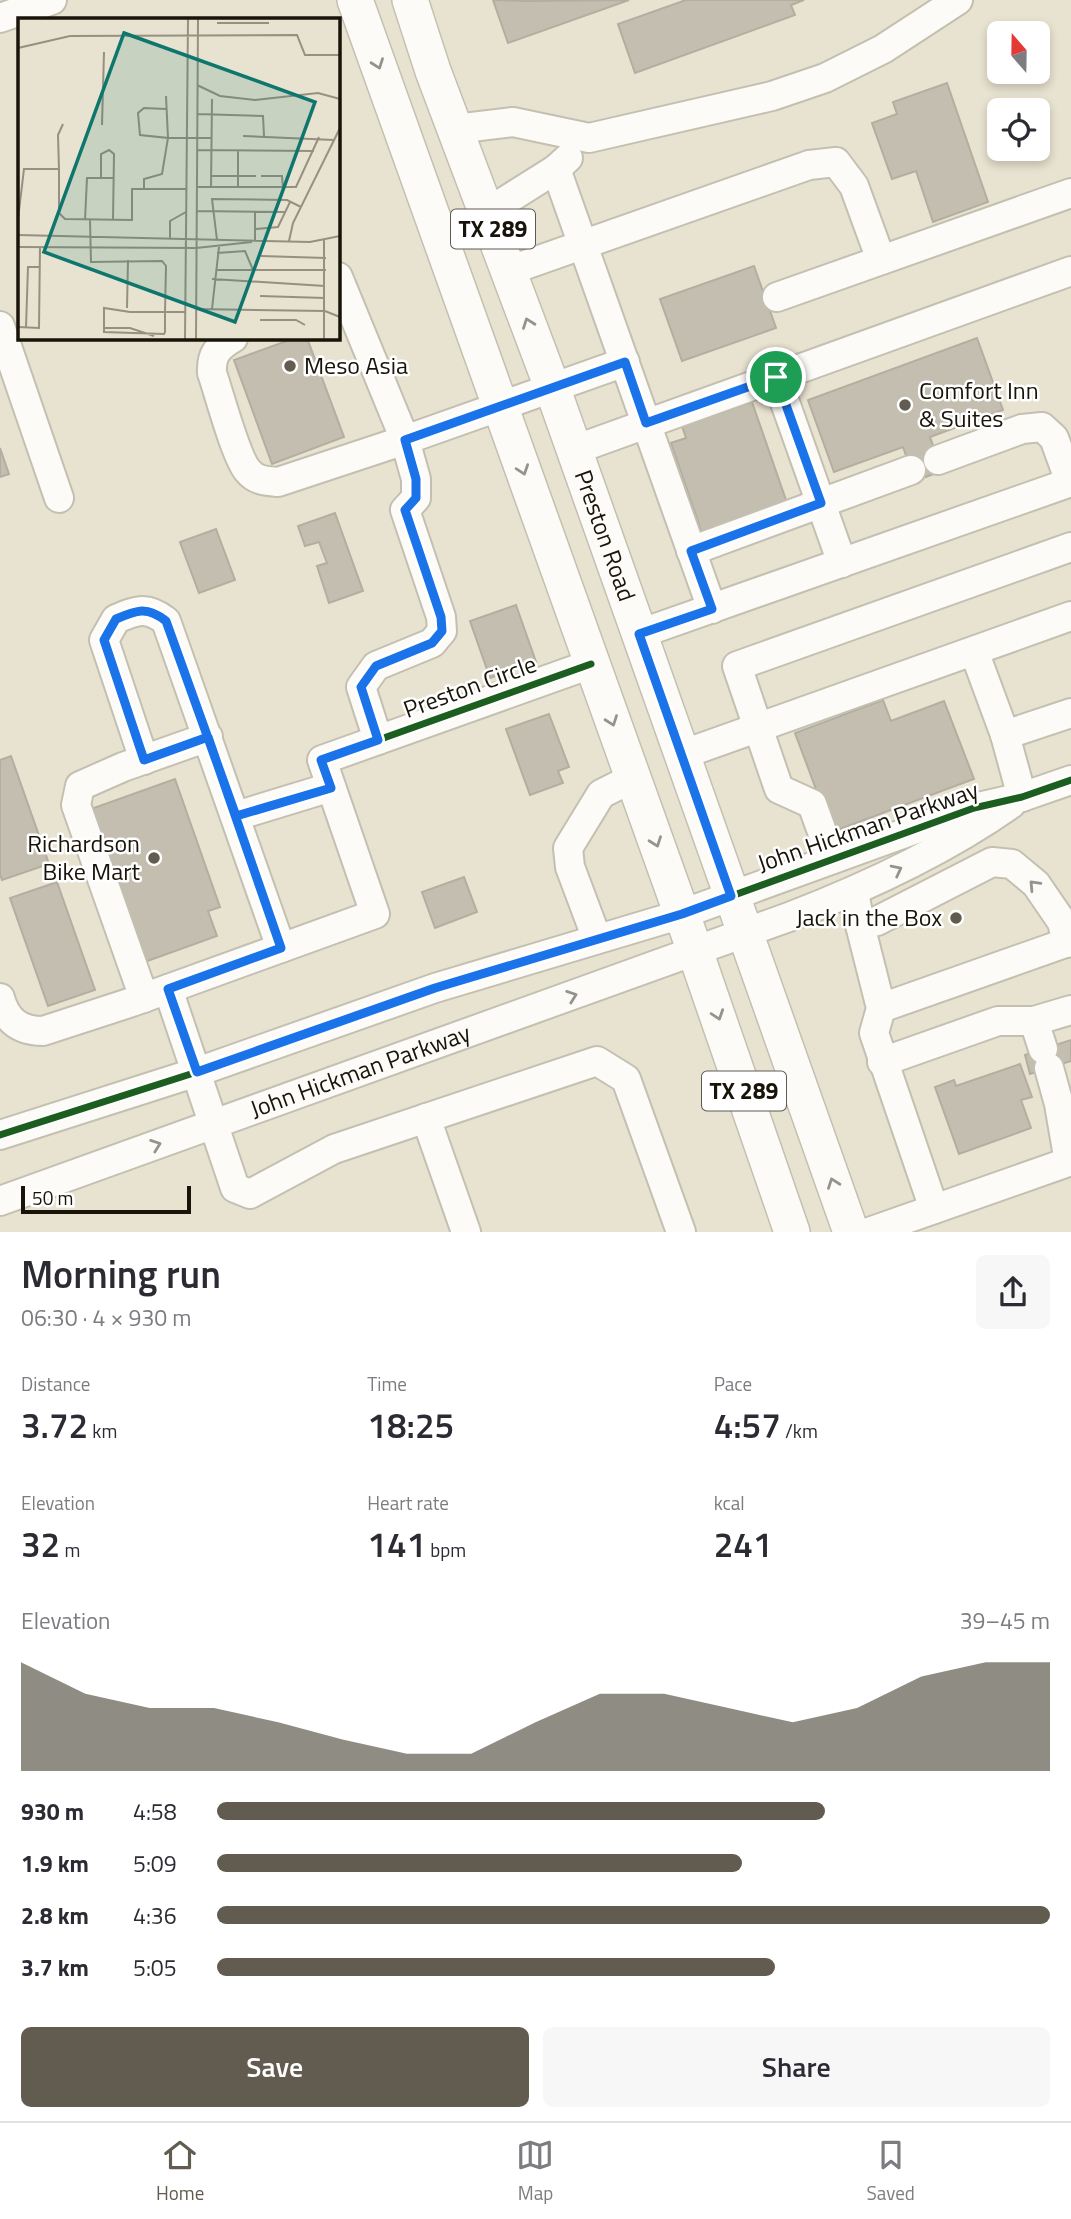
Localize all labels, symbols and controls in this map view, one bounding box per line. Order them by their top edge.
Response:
inset map [18,18,340,340]
north arrow [987,21,1050,84]
map controls [987,21,1050,161]
one-way arrow [370,58,384,70]
button: locate [987,98,1050,161]
road number: TX 289 [451,210,535,248]
one-way arrow [522,318,536,330]
place label: Meso Asia [304,347,408,383]
pin [746,347,806,407]
marker: Meso Asia [282,358,298,374]
icon: arrive [757,358,795,396]
place label: Comfort Inn & Suites [919,372,1039,436]
marker: Comfort Inn & Suites [897,397,913,413]
one-way arrow [515,463,529,475]
street label: Preston Road [566,465,645,606]
street label: Preston Circle [398,645,541,727]
one-way arrow [604,714,618,726]
street label: John Hickman Parkway [752,771,984,881]
place label: Richardson Bike Mart [27,825,141,889]
one-way arrow [648,835,662,847]
marker: Richardson Bike Mart [146,850,162,866]
one-way arrow [890,864,902,878]
one-way arrow [1030,880,1042,893]
place label: Jack in the Box [796,899,942,935]
marker: Jack in the Box [948,910,964,926]
one-way arrow [565,990,577,1004]
one-way arrow [710,1009,724,1021]
street label: John Hickman Parkway [245,1014,476,1127]
road number: TX 289 [702,1072,786,1110]
one-way arrow [149,1139,161,1153]
one-way arrow [827,1177,841,1189]
scale bar [21,1183,191,1215]
text: 50 m [32,1183,73,1212]
text: Morning run [21,1245,221,1303]
button: share [976,1255,1050,1329]
text: 06:30 · 4 × 930 m [21,1300,191,1335]
text: Distance [21,1369,90,1398]
text: Time [367,1369,407,1398]
text: Pace [714,1369,752,1398]
text: 3.72 [21,1398,88,1452]
text: 18:25 [367,1398,454,1452]
text: 4:57 [714,1398,781,1452]
text: km [88,1416,117,1445]
text: /km [781,1416,818,1445]
text: Elevation [21,1488,95,1517]
text: Heart rate [367,1488,449,1517]
text: kcal [714,1488,745,1517]
text: 32 [21,1517,60,1571]
text: 141 [367,1517,426,1571]
text: 241 [714,1517,772,1571]
text: m [60,1535,80,1564]
text: bpm [426,1535,466,1564]
text: Elevation [21,1603,110,1638]
text: 39–45 m [960,1603,1050,1638]
text: 930 m [21,1794,84,1829]
text: 4:58 [133,1794,177,1829]
text: 1.9 km [21,1846,89,1881]
text: 5:09 [133,1846,177,1881]
text: 2.8 km [21,1898,89,1933]
text: 4:36 [133,1898,177,1933]
text: 3.7 km [21,1950,89,1985]
text: 5:05 [133,1950,177,1985]
button: Save [21,2027,529,2107]
button: Share [543,2027,1050,2107]
tab: Home [156,2136,204,2207]
tab: Map [516,2136,554,2207]
tab: Saved [867,2136,915,2207]

